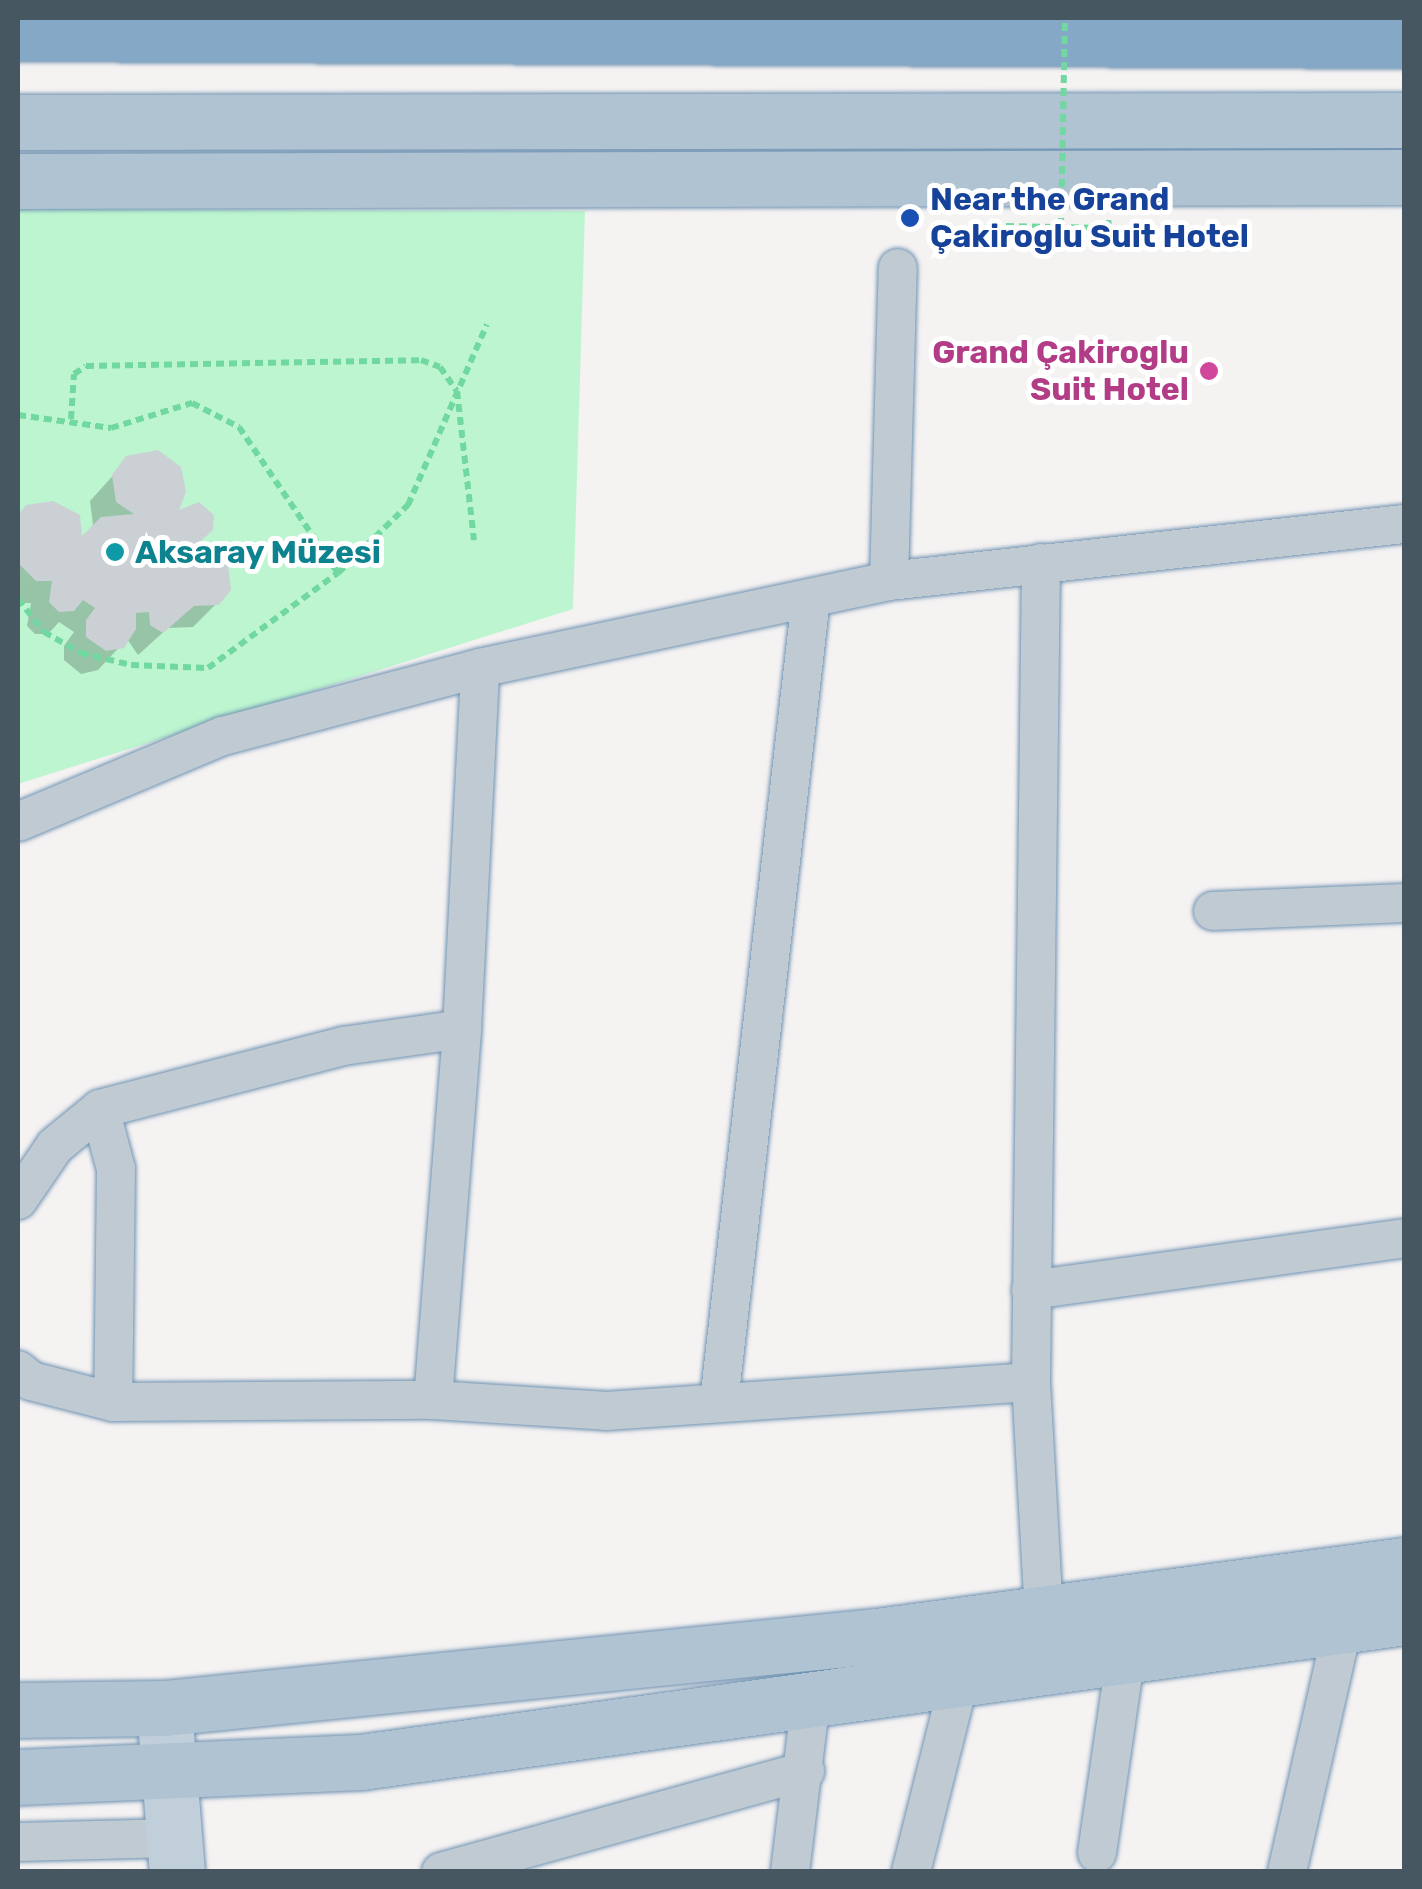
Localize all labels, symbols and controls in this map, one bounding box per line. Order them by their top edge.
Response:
place label: Near the Grand Çakiroglu Suit Hotel [930,181,1249,256]
marker: Near the Grand Çakiroglu Suit Hotel [899,207,921,229]
place label: Grand Çakiroglu Suit Hotel [932,334,1189,409]
marker: Grand Çakiroglu Suit Hotel [1198,360,1220,382]
place label: Aksaray Müzesi [135,533,382,571]
marker: Aksaray Müzesi [104,541,126,563]

